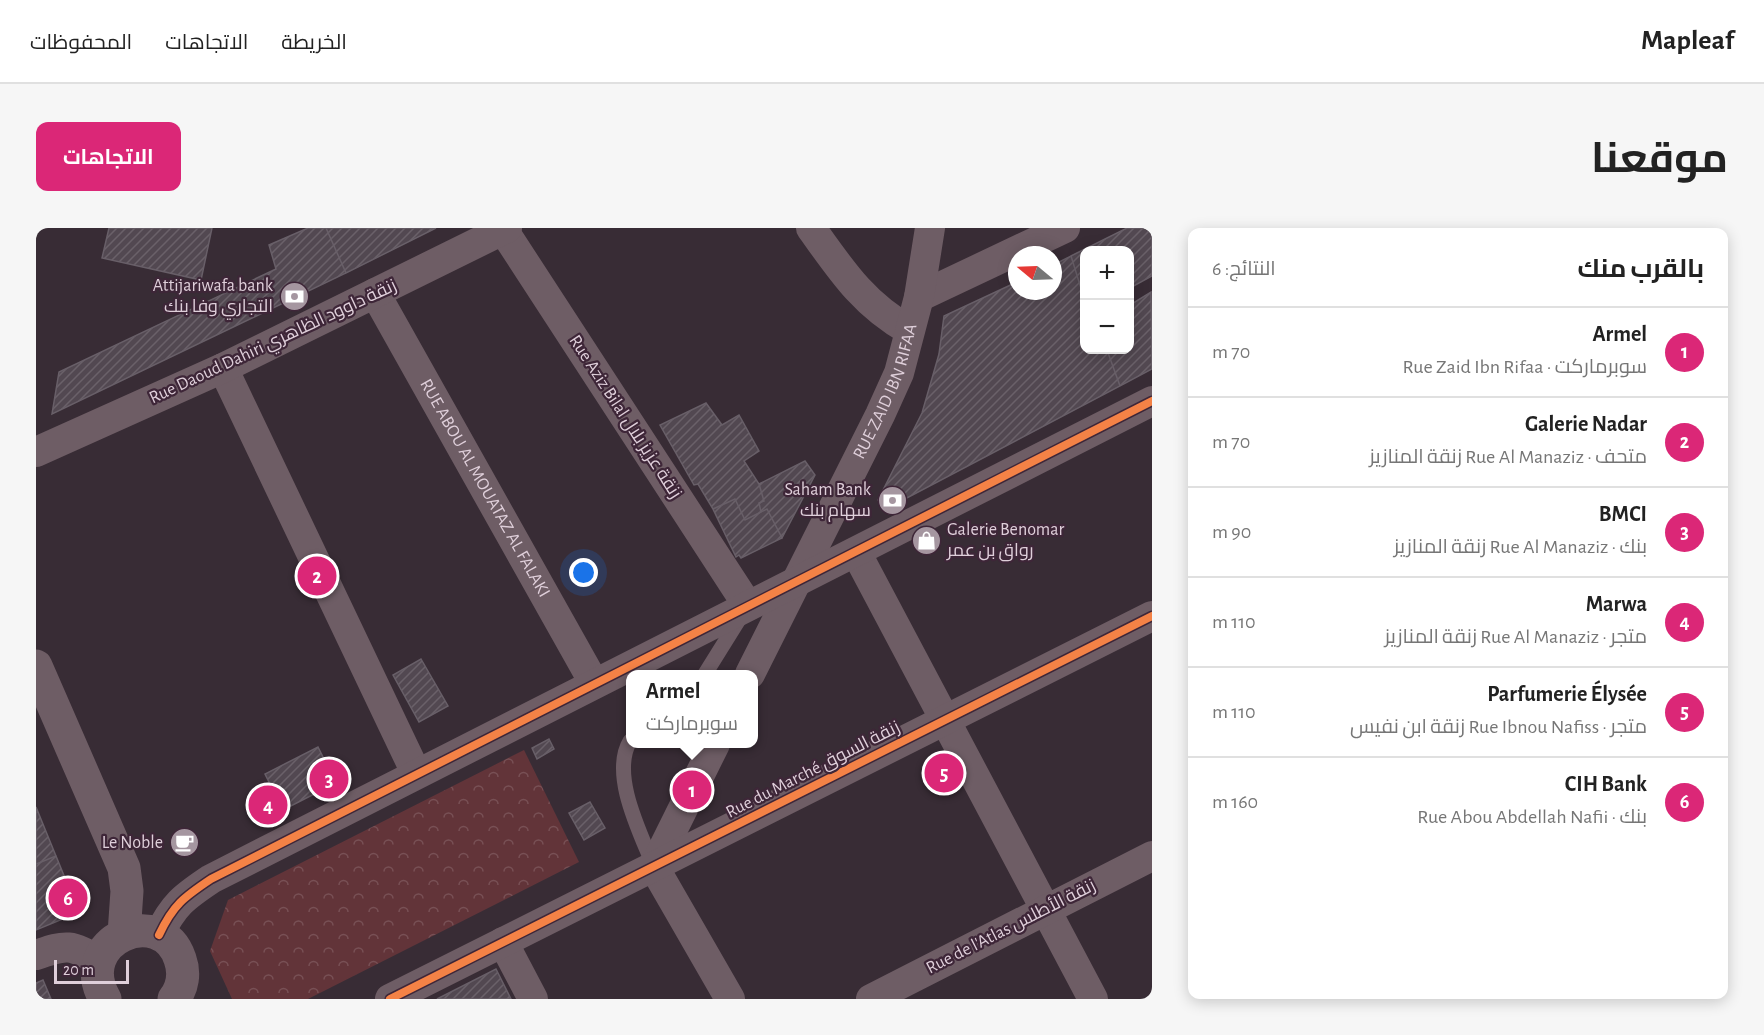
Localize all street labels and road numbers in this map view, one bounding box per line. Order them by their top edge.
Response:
street label: Rue Daoud Dahiri زنقة داوود الظاهري [146,277,401,411]
street label: RUE ZAID IBN RIFAA [850,321,921,462]
street label: Rue Aziz Bilal زنقة عزيز بلال [565,332,685,502]
street label: RUE ABOU AL MOUATAZ AL FALAKI [416,376,553,601]
street label: Rue du Marché زنقة السوق [723,718,904,824]
street label: Rue de l'Atlas زنقة الأطلس [923,876,1099,978]

